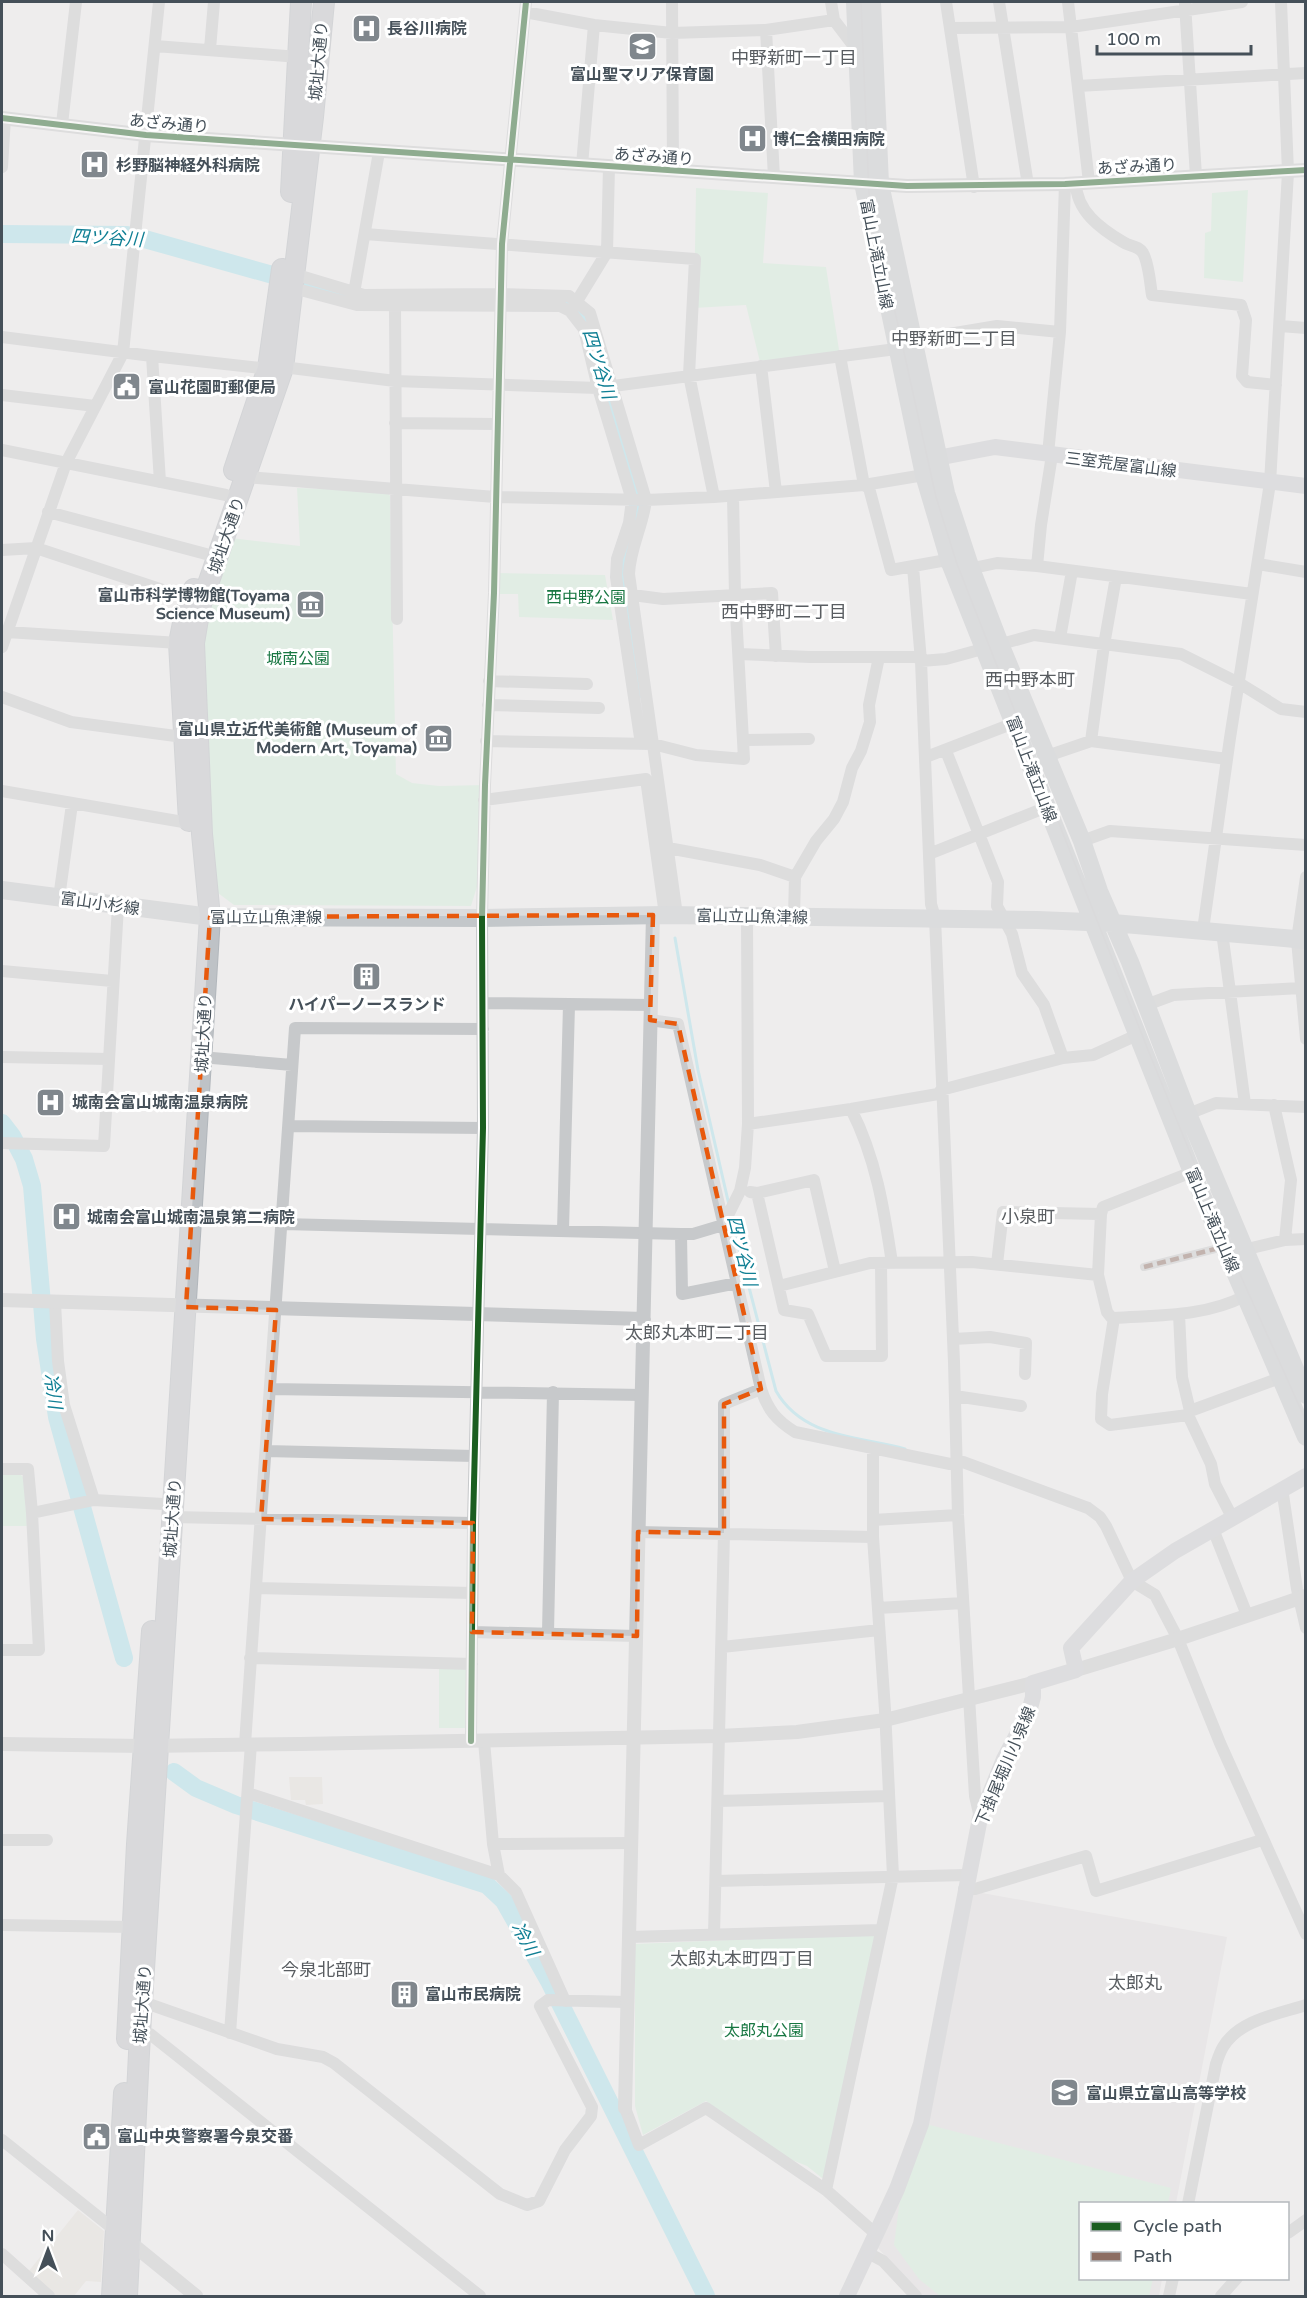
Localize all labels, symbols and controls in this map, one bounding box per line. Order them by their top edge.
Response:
hospital icon: 長谷川病院 [350,12,382,44]
scale bar [1097,18,1252,56]
place label: 長谷川病院 [387,19,467,39]
street label: 城址大通り [306,20,332,102]
text: 100 m [1106,28,1161,50]
school or university icon: 富山聖マリア保育園 [626,30,658,62]
district label: 中野新町一丁目 [731,47,857,69]
place label: 富山聖マリア保育園 [570,65,714,85]
street label: あざみ通り [128,111,210,137]
hospital icon: 博仁会横田病院 [736,123,768,155]
place label: 博仁会横田病院 [773,130,885,150]
street label: あざみ通り [613,144,695,170]
hospital icon: 杉野脳神経外科病院 [79,149,111,181]
street label: あざみ通り [1097,155,1178,179]
place label: 杉野脳神経外科病院 [116,156,260,176]
street label: 富山上滝立山線 [856,197,897,311]
water label: 四ツ谷川 [70,225,146,251]
water label: 四ツ谷川 [578,326,621,404]
district label: 中野新町二丁目 [891,328,1017,350]
public building icon: 富山花園町郵便局 [111,371,143,403]
place label: 富山花園町郵便局 [148,378,276,398]
street label: 三室荒屋富山線 [1064,448,1178,482]
street label: 城址大通り [204,494,249,576]
place label: 富山市科学博物館(Toyama Science Museum) [98,586,290,624]
museum icon: 富山市科学博物館(Toyama Science Museum) [295,588,327,620]
park label: 西中野公園 [546,588,626,608]
district label: 西中野町二丁目 [721,601,847,623]
park label: 城南公園 [266,649,330,669]
district label: 西中野本町 [985,669,1075,691]
street label: 富山上滝立山線 [1002,713,1060,825]
place label: 富山県立近代美術館 (Museum of Modern Art, Toyama) [178,720,418,758]
museum icon: 富山県立近代美術館 (Museum of Modern Art, Toyama) [422,722,454,754]
street label: 富山小杉線 [59,889,141,919]
street label: 富山立山魚津線 [696,906,808,928]
street label: 富山立山魚津線 [210,908,322,928]
building icon: ハイパーノースランド [351,960,383,992]
street label: 城址大通り [192,993,216,1074]
place label: ハイパーノースランド [288,995,446,1015]
hospital icon: 城南会富山城南温泉病院 [35,1086,67,1118]
place label: 城南会富山城南温泉病院 [72,1093,248,1113]
street label: 富山上滝立山線 [1181,1165,1243,1276]
hospital icon: 城南会富山城南温泉第二病院 [50,1201,82,1233]
district label: 小泉町 [1001,1206,1055,1228]
place label: 城南会富山城南温泉第二病院 [87,1208,295,1228]
water label: 四ツ谷川 [723,1213,762,1291]
district label: 太郎丸本町二丁目 [625,1322,769,1344]
water label: 冷川 [40,1372,67,1412]
street label: 城址大通り [160,1477,186,1559]
street label: 下掛尾堀川小泉線 [972,1704,1040,1829]
water label: 冷川 [507,1918,544,1962]
district label: 太郎丸本町四丁目 [670,1948,814,1970]
district label: 今泉北部町 [281,1959,371,1981]
street label: 城址大通り [130,1963,156,2045]
district label: 太郎丸 [1108,1972,1162,1994]
building icon: 富山市民病院 [388,1978,420,2010]
place label: 富山市民病院 [425,1985,521,2005]
park label: 太郎丸公園 [724,2021,804,2041]
school or university icon: 富山県立富山高等学校 [1049,2077,1081,2109]
place label: 富山県立富山高等学校 [1086,2084,1246,2104]
public building icon: 富山中央警察署今泉交番 [80,2120,112,2152]
place label: 富山中央警察署今泉交番 [117,2127,293,2147]
legend [1079,2202,1289,2280]
text: Cycle path [1133,2215,1222,2237]
north arrow [18,2220,78,2280]
text: N [42,2226,54,2246]
text: Path [1133,2245,1172,2267]

